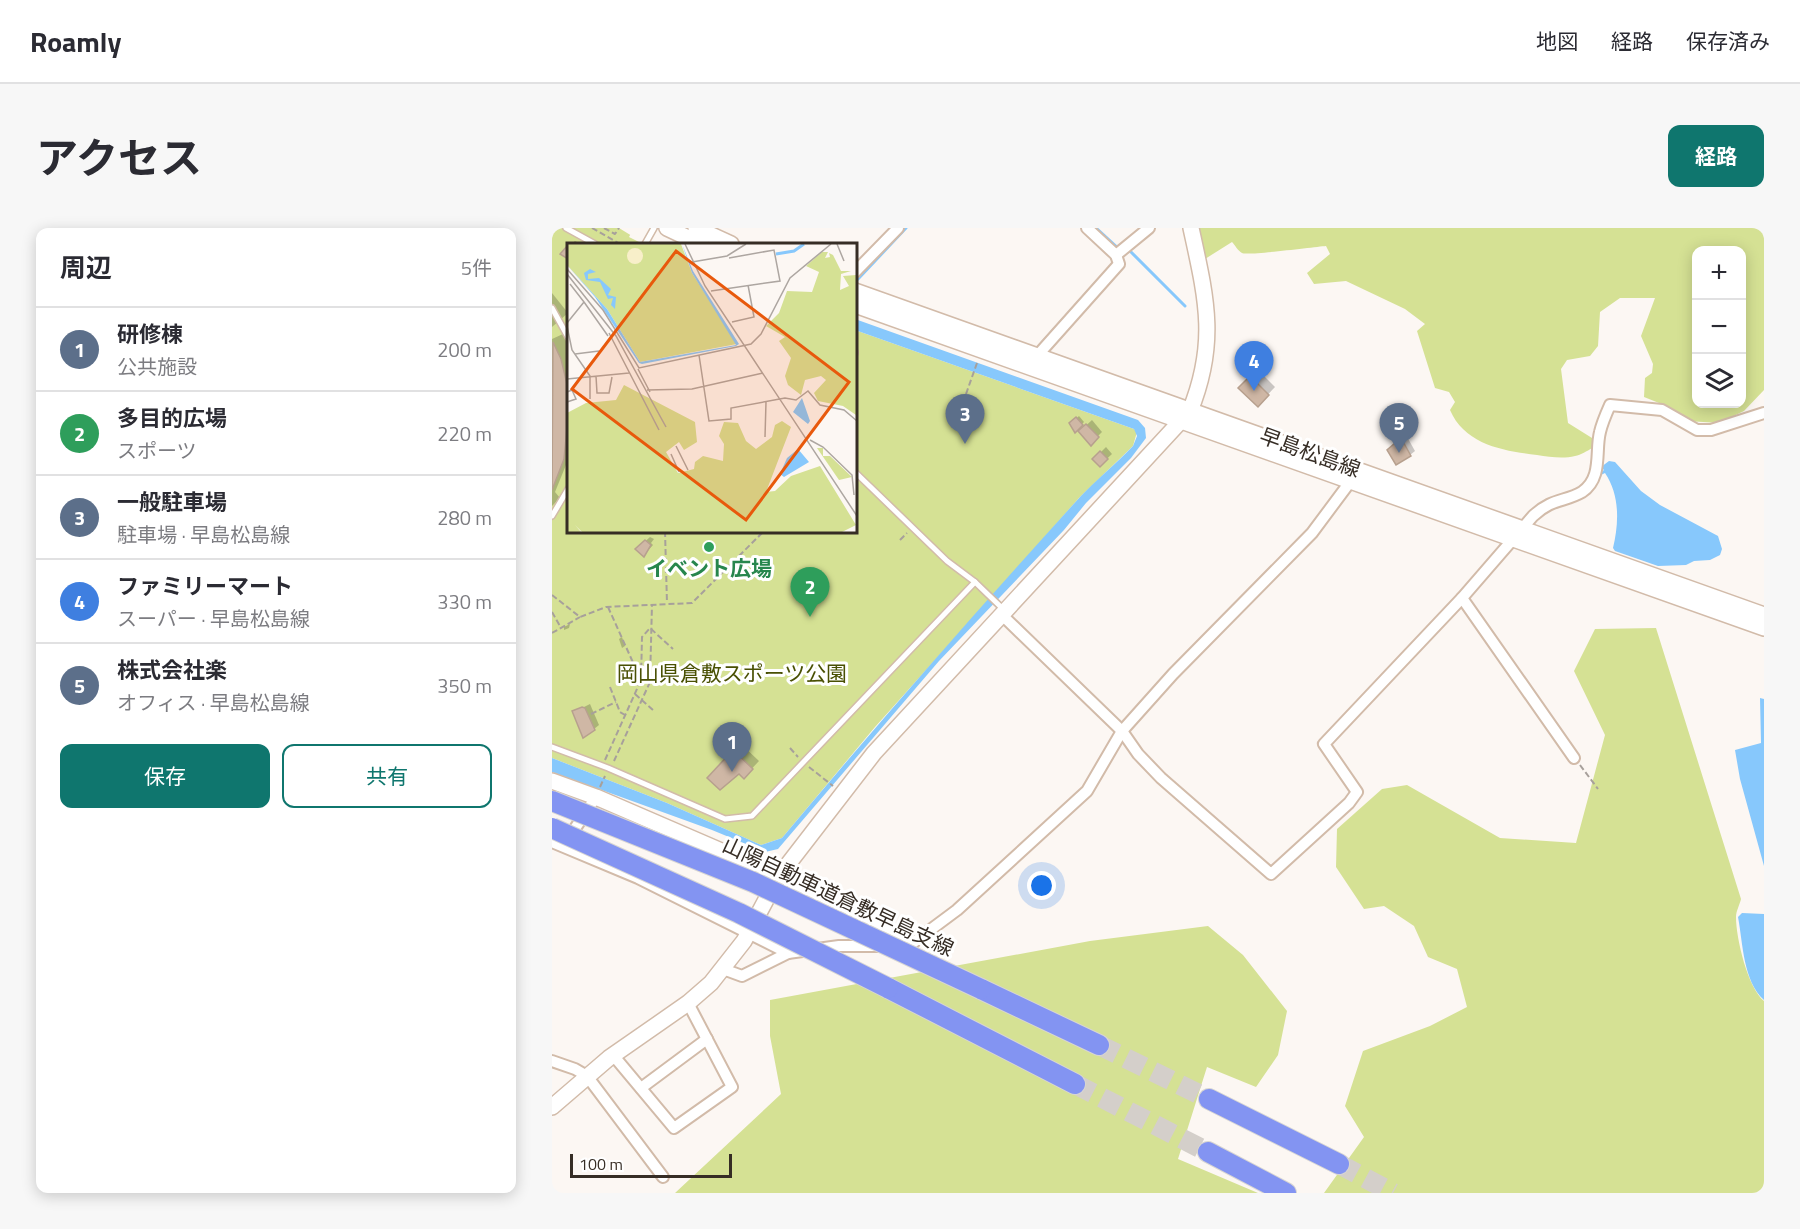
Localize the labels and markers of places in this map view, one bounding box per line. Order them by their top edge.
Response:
pin: 4 [1234,342,1274,391]
pin: 3 [946,394,984,444]
pin: 5 [1380,404,1418,453]
marker: イベント広場 [702,540,716,554]
place label: イベント広場 [646,552,772,584]
pin: 2 [790,568,830,617]
pin: 1 [712,722,752,772]

